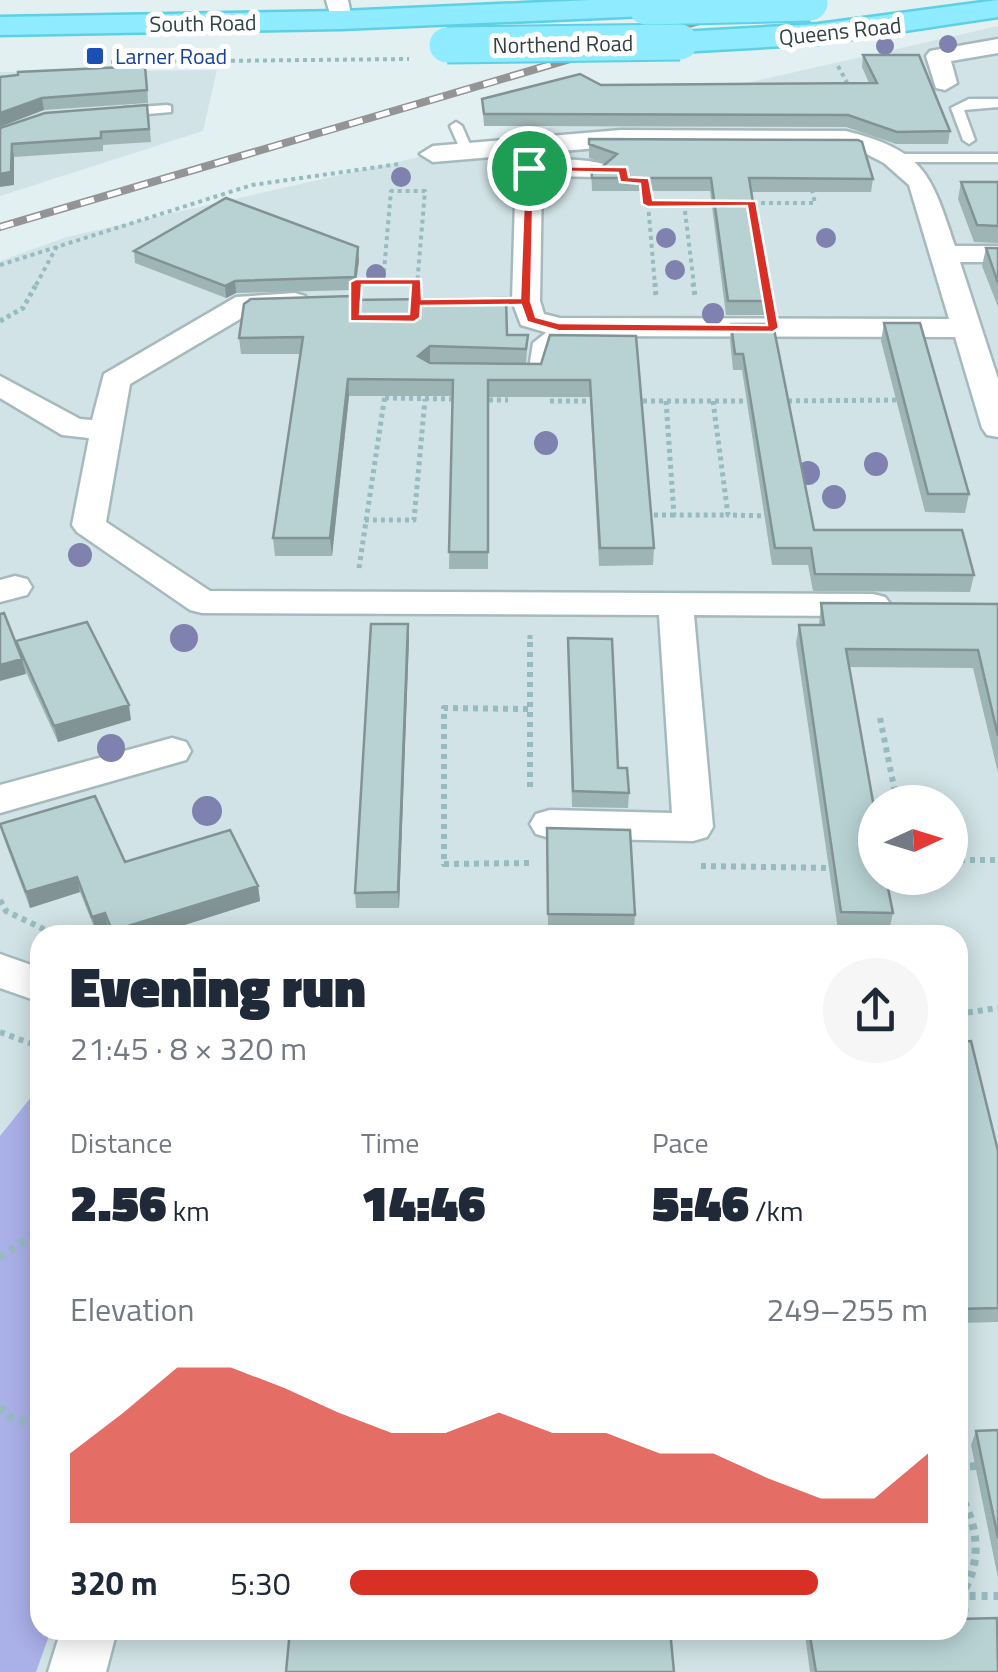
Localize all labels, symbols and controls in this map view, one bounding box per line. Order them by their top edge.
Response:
street label: South Road [149,5,257,41]
street label: Queens Road [777,8,903,54]
street label: Northend Road [492,26,634,62]
place label: Larner Road [115,39,227,73]
marker: Larner Road [84,45,106,67]
pin [487,126,572,211]
icon: arrive [502,141,557,196]
north arrow [858,785,968,895]
map controls [858,785,968,895]
text: Evening run [70,945,366,1028]
button: share [823,958,928,1063]
text: 21:45 · 8 × 320 m [70,1024,307,1072]
text: Distance [70,1121,172,1164]
text: Time [361,1121,419,1164]
text: Pace [652,1121,709,1164]
text: 2.56 [70,1164,167,1240]
text: 14:46 [361,1164,485,1240]
text: 5:46 [652,1164,749,1240]
text: km [167,1189,210,1232]
text: /km [749,1189,803,1232]
text: Elevation [70,1285,194,1333]
text: 249–255 m [766,1285,928,1333]
text: 320 m [70,1559,158,1607]
text: 5:30 [230,1559,291,1607]

